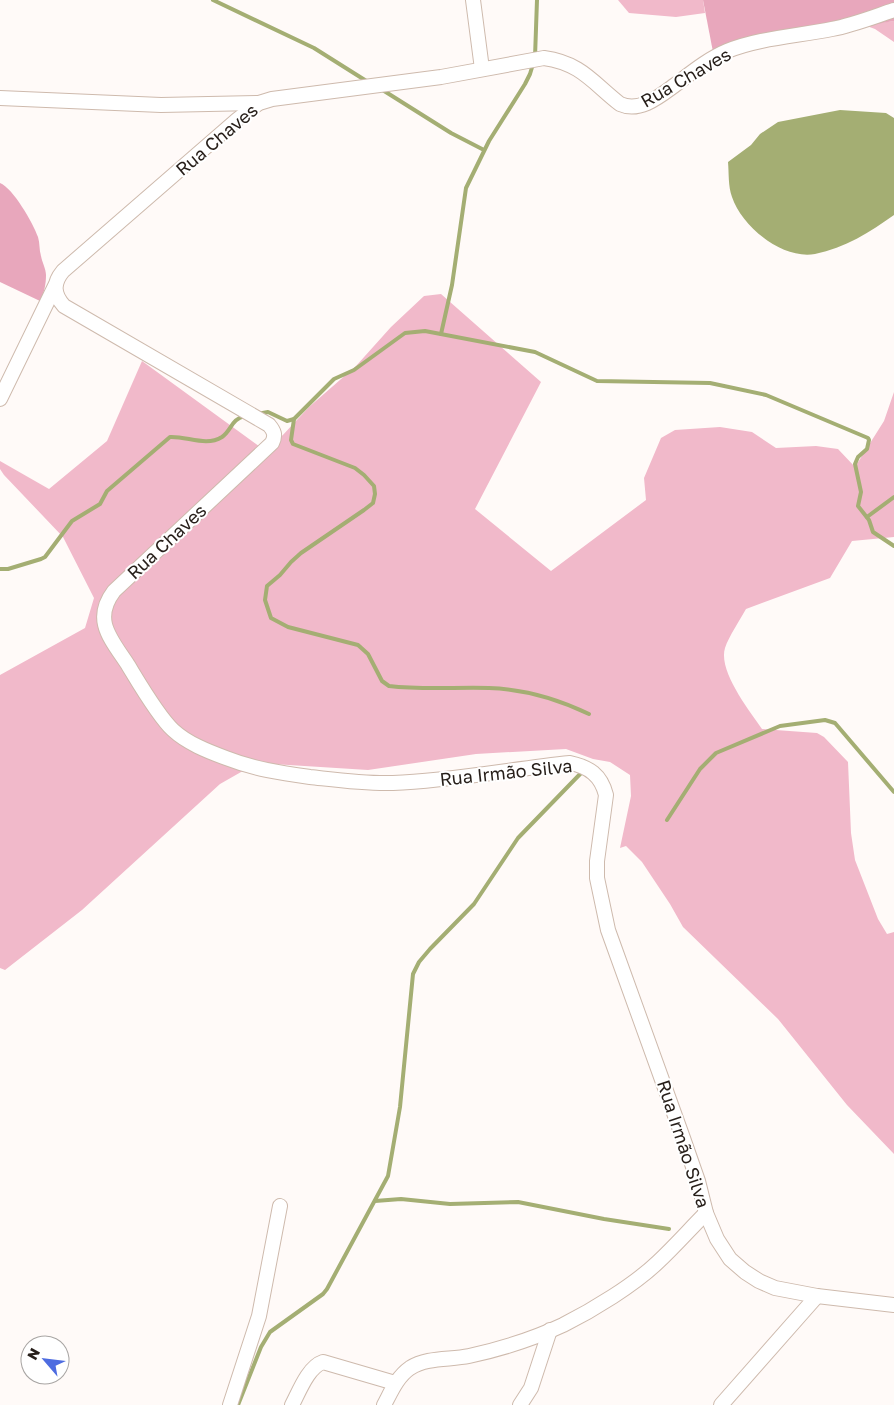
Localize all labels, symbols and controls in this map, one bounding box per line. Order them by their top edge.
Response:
street label: Rua Chaves [637,43,734,112]
street label: Rua Chaves [171,99,262,180]
street label: Rua Chaves [122,499,210,584]
street label: Rua Irmão Silva [439,754,573,790]
street label: Rua Irmão Silva [653,1077,715,1210]
north arrow [20,1335,70,1385]
text: N [23,1345,43,1362]

